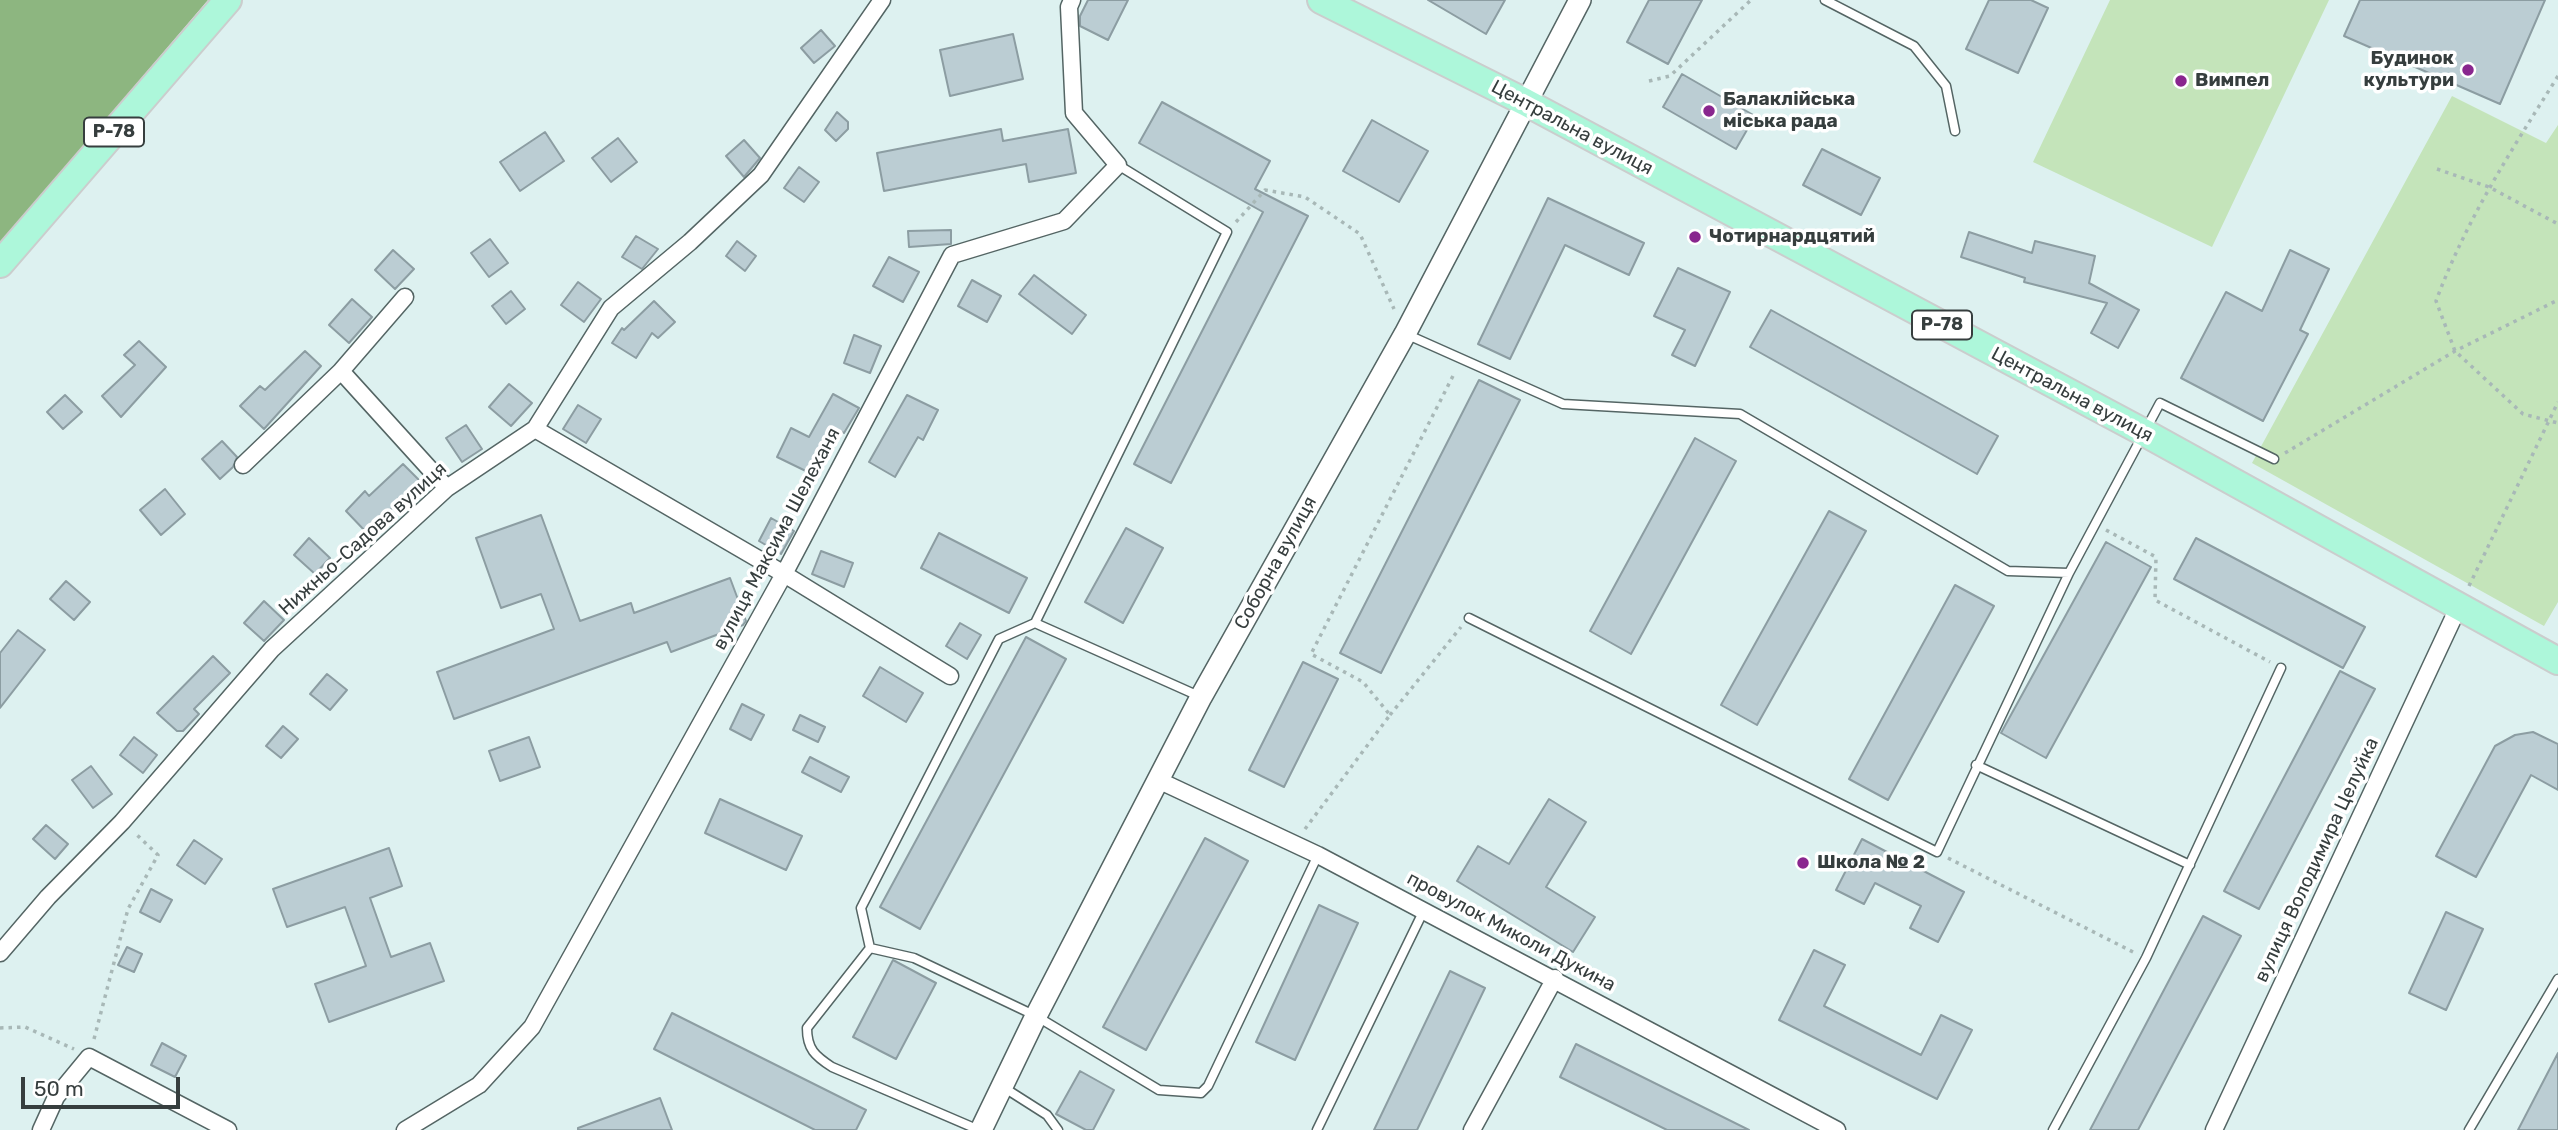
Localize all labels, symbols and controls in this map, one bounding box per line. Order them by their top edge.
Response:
place label: Будинок культури [2364,48,2454,92]
marker: Будинок культури [2460,62,2476,78]
place label: Вимпел [2195,70,2269,92]
marker: Вимпел [2173,73,2189,89]
street label: Центральна вулиця [1487,76,1657,180]
place label: Балаклійська міська рада [1723,89,1855,133]
marker: Балаклійська міська рада [1701,103,1717,119]
road number: Р-78 [84,118,144,146]
place label: Чотирнардцятий [1709,226,1875,248]
marker: Чотирнардцятий [1687,229,1703,245]
road number: Р-78 [1912,310,1972,340]
street label: Центральна вулиця [1987,343,2157,447]
street label: вулиця Максима Шелеханя [709,424,845,654]
street label: Нижньо-Садова вулиця [274,458,452,620]
street label: Соборна вулиця [1230,492,1322,634]
street label: вулиця Володимира Целуйка [2250,734,2384,986]
place label: Школа № 2 [1817,852,1925,874]
marker: Школа № 2 [1795,855,1811,871]
street label: провулок Миколи Дукина [1403,867,1619,997]
scale bar [24,1064,184,1108]
text: 50 m [34,1076,84,1101]

